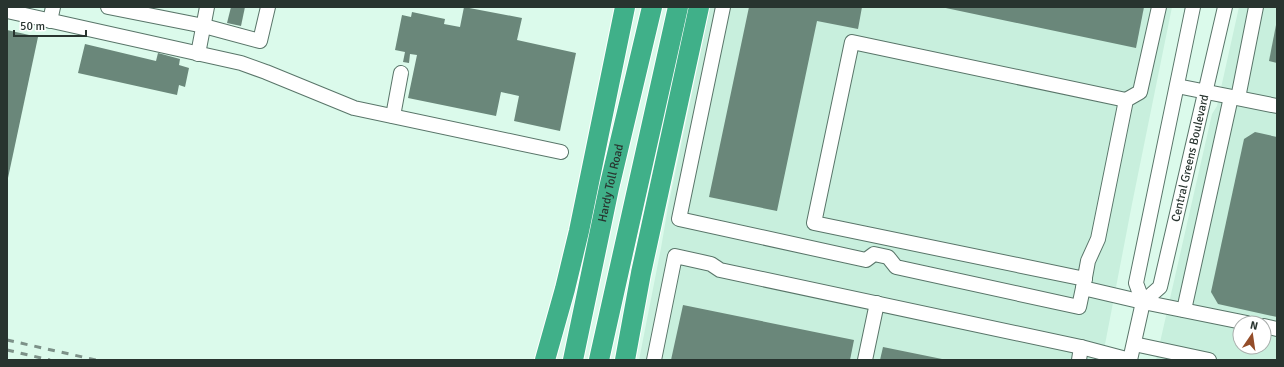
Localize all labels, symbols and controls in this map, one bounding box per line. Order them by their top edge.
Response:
scale bar [14,12,86,38]
text: 50 m [20,19,45,34]
street label: Central Greens Boulevard [1168,93,1212,223]
street label: Hardy Toll Road [595,143,627,223]
north arrow [1232,315,1272,355]
text: N [1249,319,1259,333]

